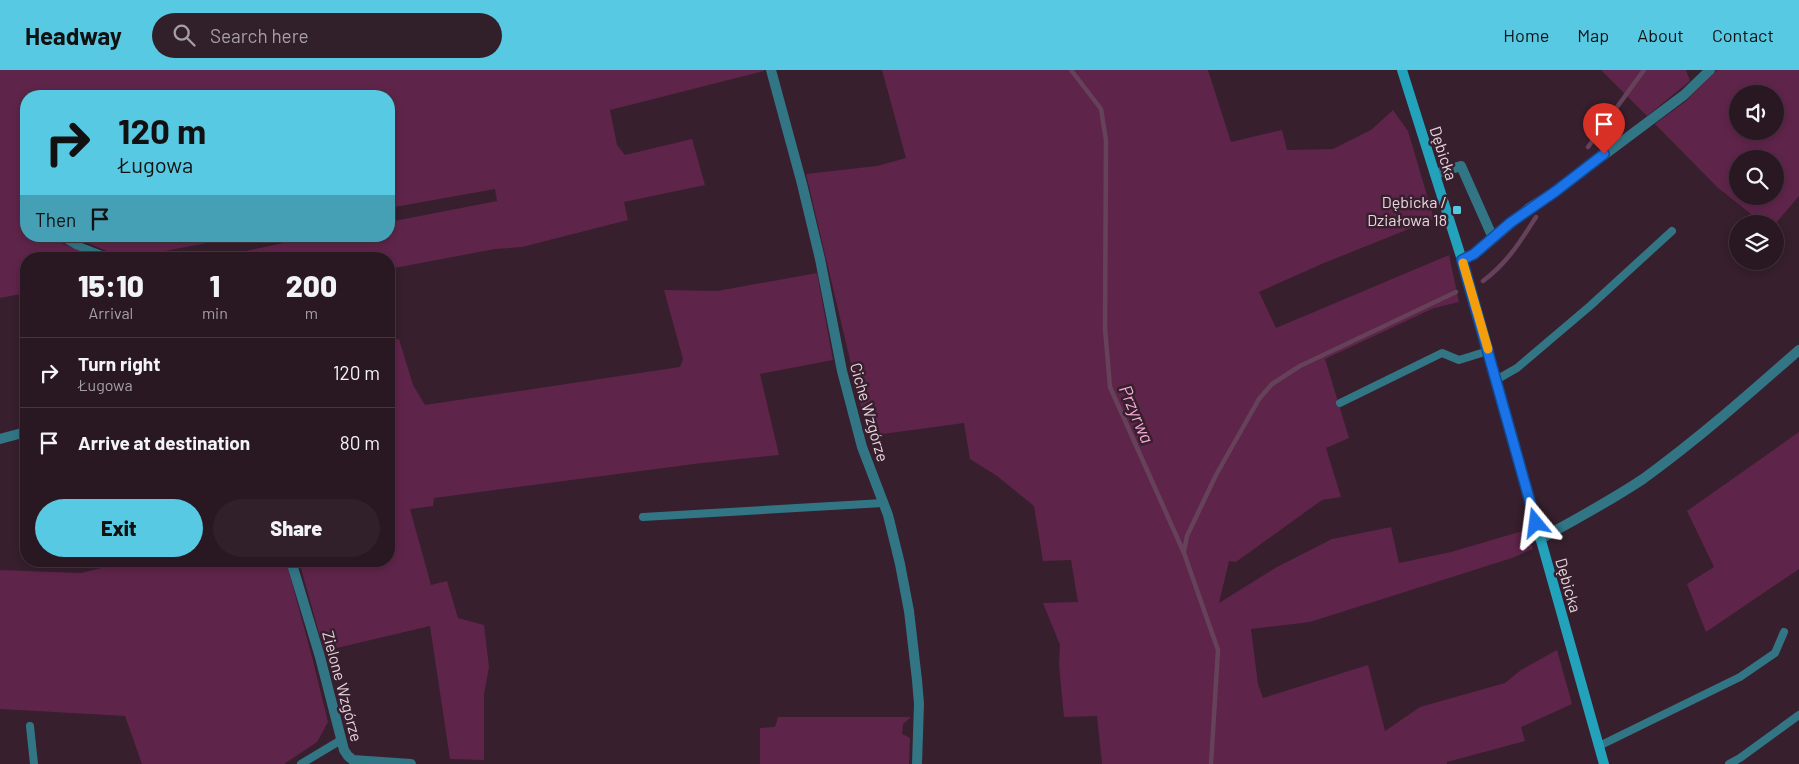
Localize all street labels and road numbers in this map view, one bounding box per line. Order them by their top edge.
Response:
street label: Dębicka [1426,124,1462,182]
street label: Ciche Wzgórze [847,360,893,464]
street label: Dębicka [1552,556,1586,614]
street label: Zielone Wzgórze [319,629,367,743]

